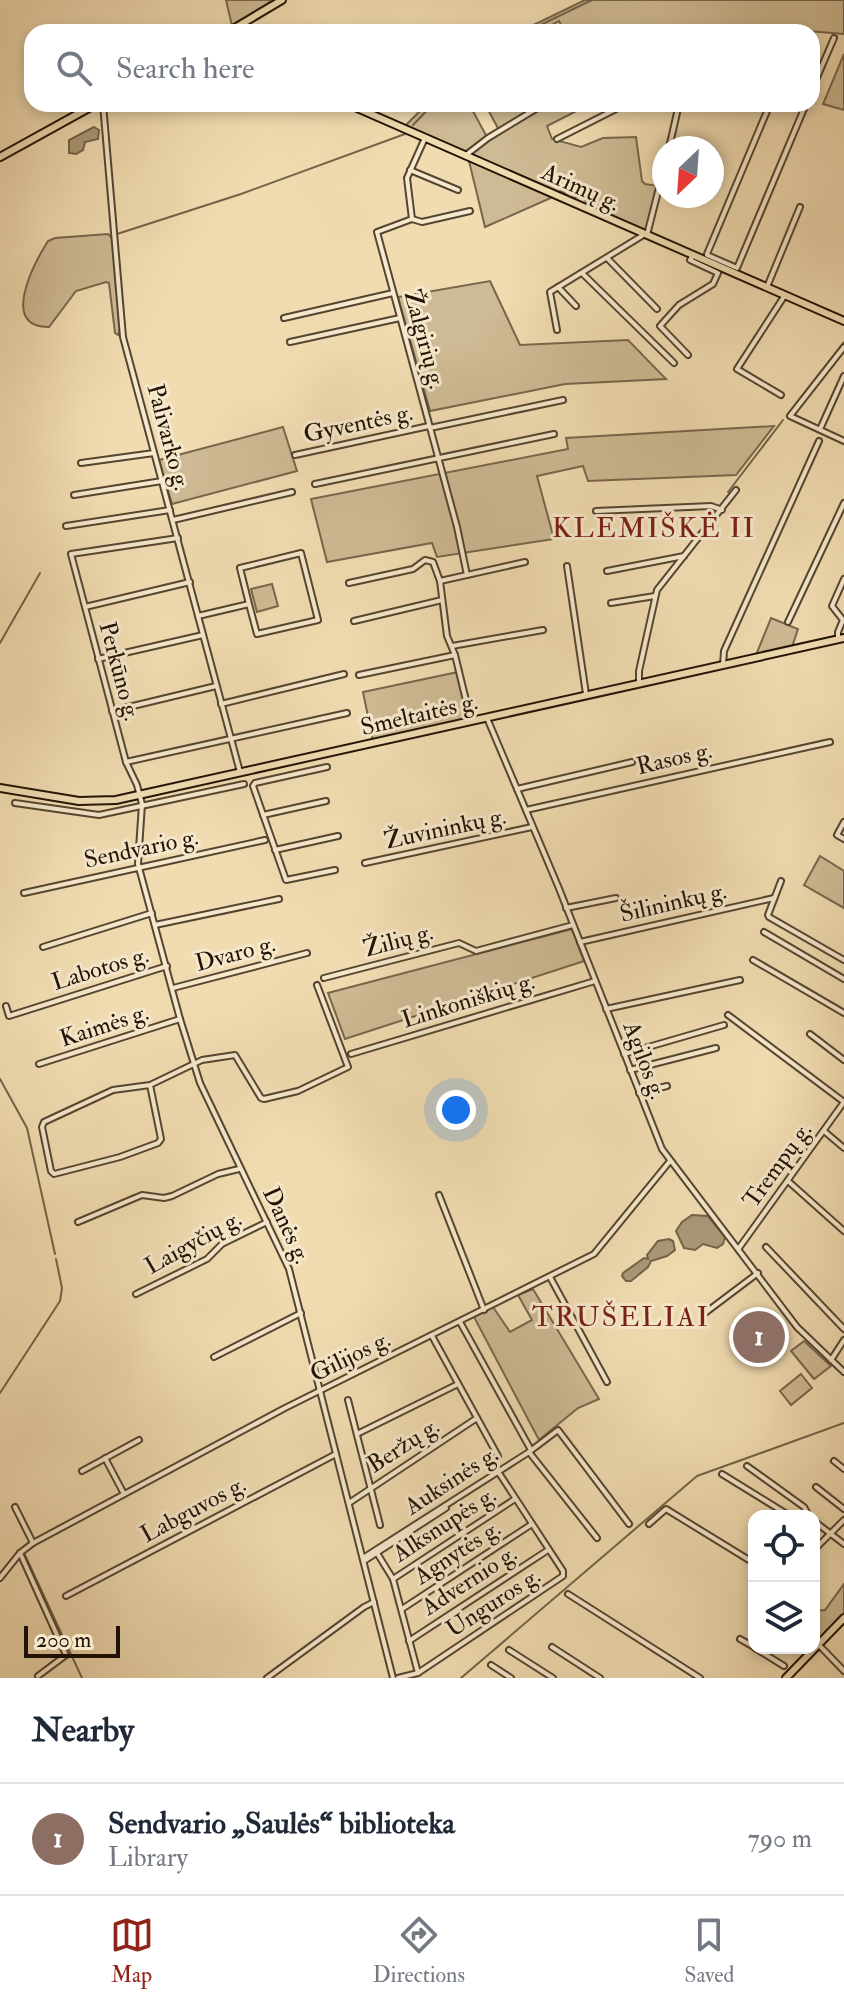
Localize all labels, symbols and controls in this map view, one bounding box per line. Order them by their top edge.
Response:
search box [24,24,820,112]
icon: search [52,46,96,90]
text: Search here [116,50,255,87]
north arrow [652,136,724,208]
street label: Arimų g. [536,156,625,218]
street label: Žalgirių g. [396,286,454,392]
street label: Palivarko g. [139,381,198,494]
street label: Gyventės g. [301,397,415,450]
district label: KLEMIŠKĖ II [552,511,756,546]
street label: Perkūno g. [91,618,148,724]
street label: Smeltaitės g. [358,686,481,743]
street label: Rasos g. [633,735,715,782]
street label: Žuvininkų g. [381,800,509,856]
street label: Sendvario g. [81,821,201,876]
street label: Šilininkų g. [617,874,729,930]
street label: Žilių g. [360,915,436,965]
street label: Dvaro g. [192,928,278,979]
street label: Labotos g. [48,939,152,998]
street label: Linkoniškių g. [398,966,538,1035]
street label: Kaimės g. [56,997,152,1054]
street label: Agilos g. [615,1016,673,1103]
your location [436,1090,476,1130]
street label: Trempų g. [736,1116,819,1214]
street label: Danės g. [255,1182,318,1269]
street label: Laigyčių g. [139,1203,247,1282]
district label: TRUŠELIAI [532,1300,710,1335]
pin: 1 [733,1307,785,1367]
street label: Gilijos g. [305,1324,396,1389]
street label: Beržų g. [361,1411,445,1480]
street label: Auksinės g. [398,1439,504,1523]
street label: Labguvos g. [135,1469,251,1550]
street label: Alksnupės g. [386,1479,502,1570]
map controls [748,1510,820,1654]
button: locate [748,1510,820,1582]
street label: Agnytės g. [407,1513,506,1592]
street label: Advernio g. [415,1538,523,1623]
street label: Unguros g. [440,1560,546,1644]
button: layers [748,1582,820,1654]
scale bar [24,1622,120,1658]
text: 200 m [36,1626,91,1654]
text: Nearby [32,1709,134,1752]
text: Sendvario „Saulės“ biblioteka [108,1805,455,1842]
text: 1 [53,1823,63,1855]
text: 790 m [748,1823,812,1855]
text: Library [108,1842,188,1874]
tab: Map [110,1913,154,1989]
tab: Directions [373,1913,465,1989]
tab: Saved [684,1913,734,1989]

